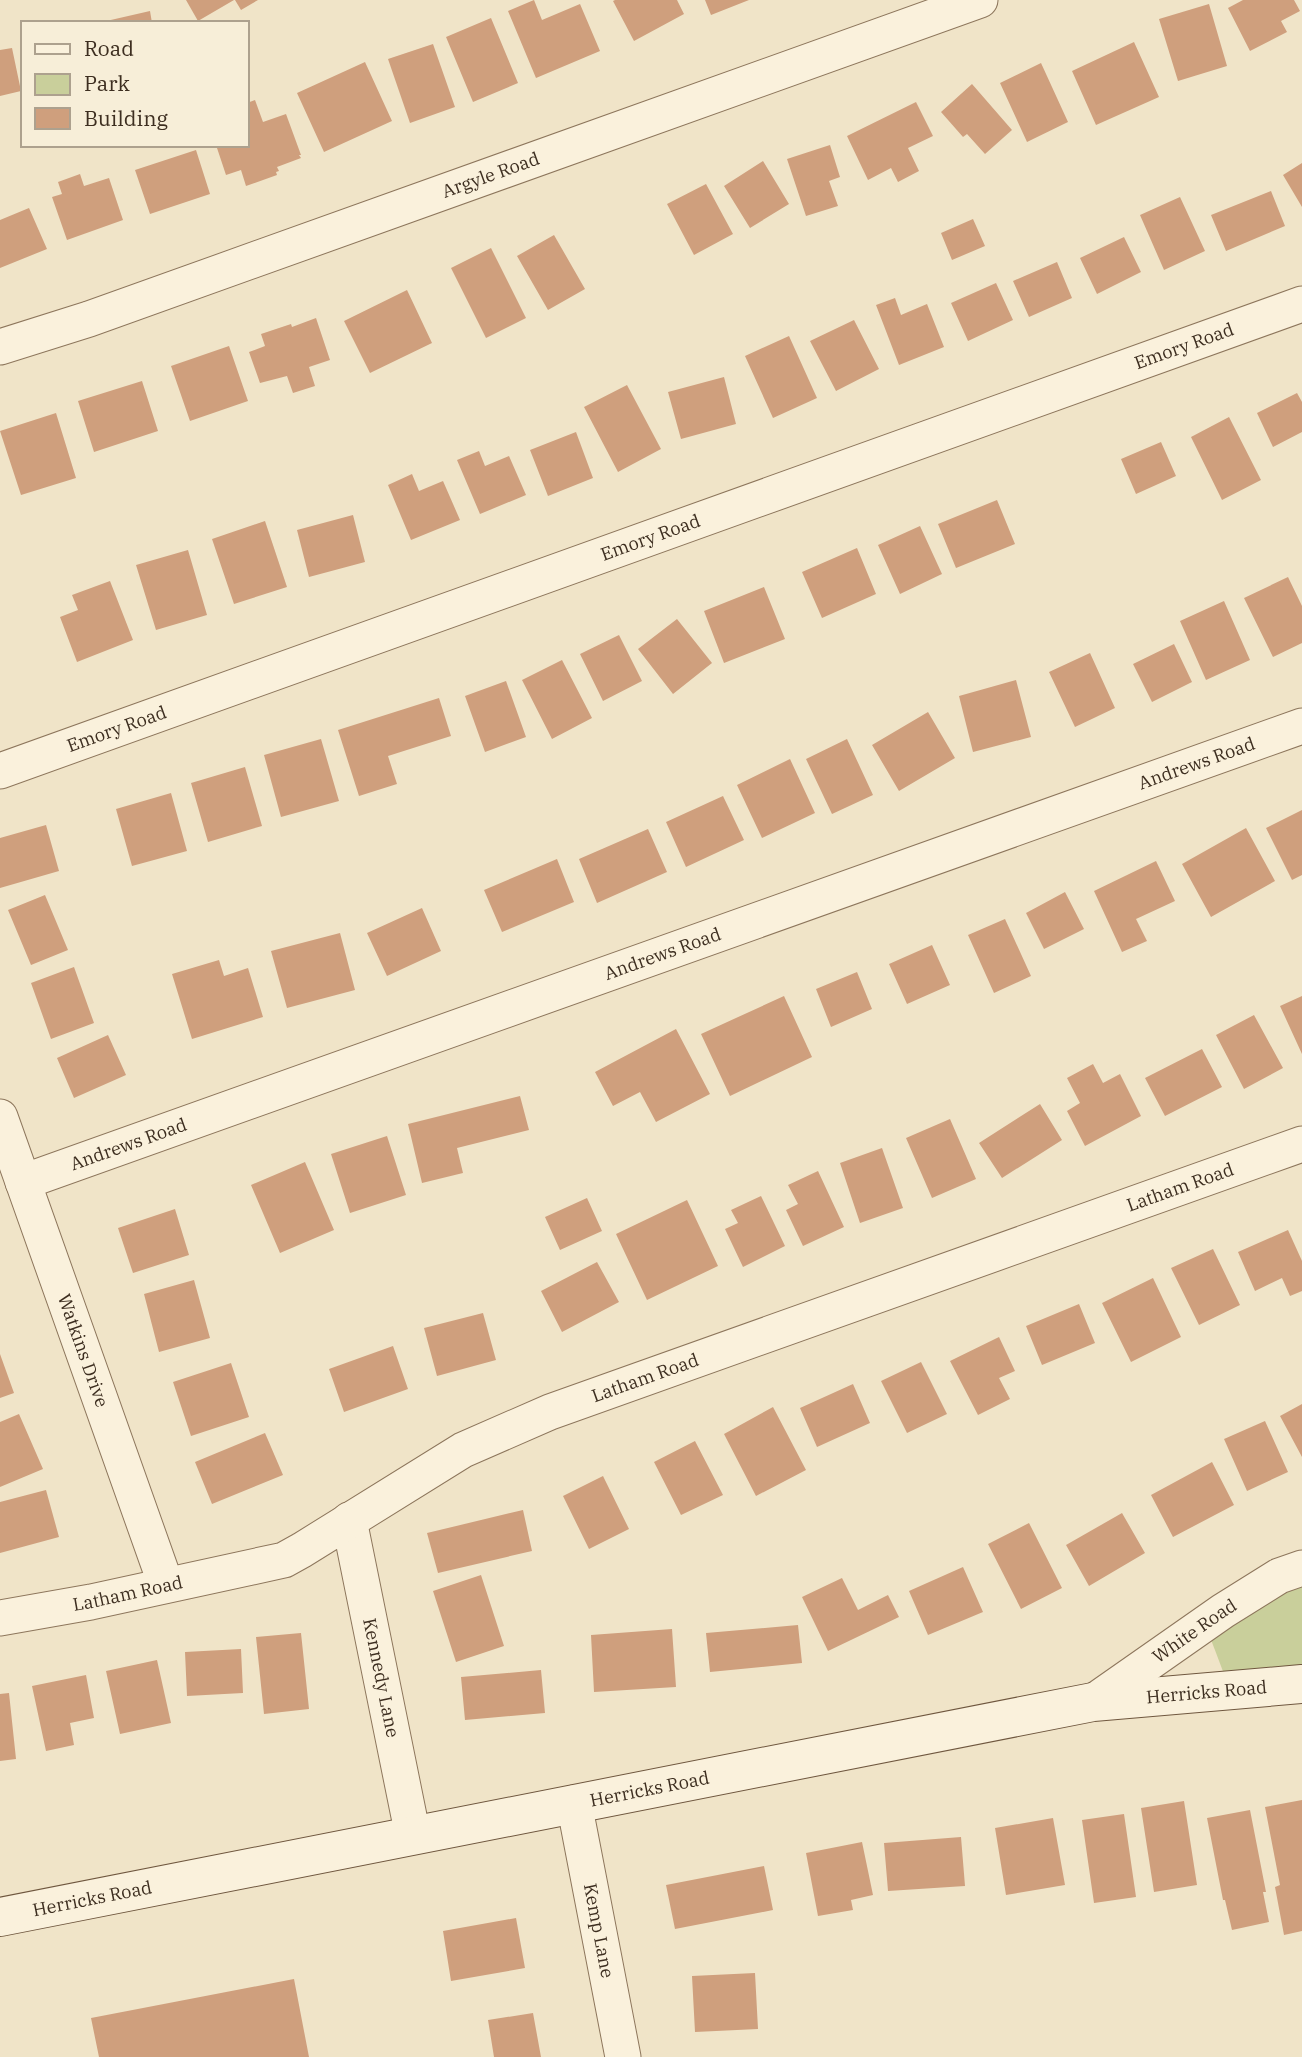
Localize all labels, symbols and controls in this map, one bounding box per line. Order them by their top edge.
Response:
legend [21,21,248,147]
text: Road [84,34,134,62]
text: Park [84,69,131,97]
text: Building [84,104,169,132]
street label: Argyle Road [439,147,543,203]
street label: Emory Road [1131,317,1237,374]
street label: Emory Road [597,509,703,566]
street label: Emory Road [64,700,169,757]
street label: Andrews Road [1135,732,1258,794]
street label: Andrews Road [601,922,724,985]
street label: Andrews Road [67,1113,190,1175]
street label: Latham Road [1123,1157,1237,1217]
street label: Watkins Drive [53,1291,114,1410]
street label: Latham Road [588,1348,702,1407]
street label: Latham Road [71,1570,185,1616]
street label: White Road [1148,1593,1241,1668]
street label: Kennedy Lane [358,1616,405,1739]
street label: Herricks Road [1145,1675,1268,1708]
street label: Herricks Road [588,1766,711,1812]
street label: Herricks Road [30,1875,154,1921]
street label: Kemp Lane [579,1881,620,1980]

